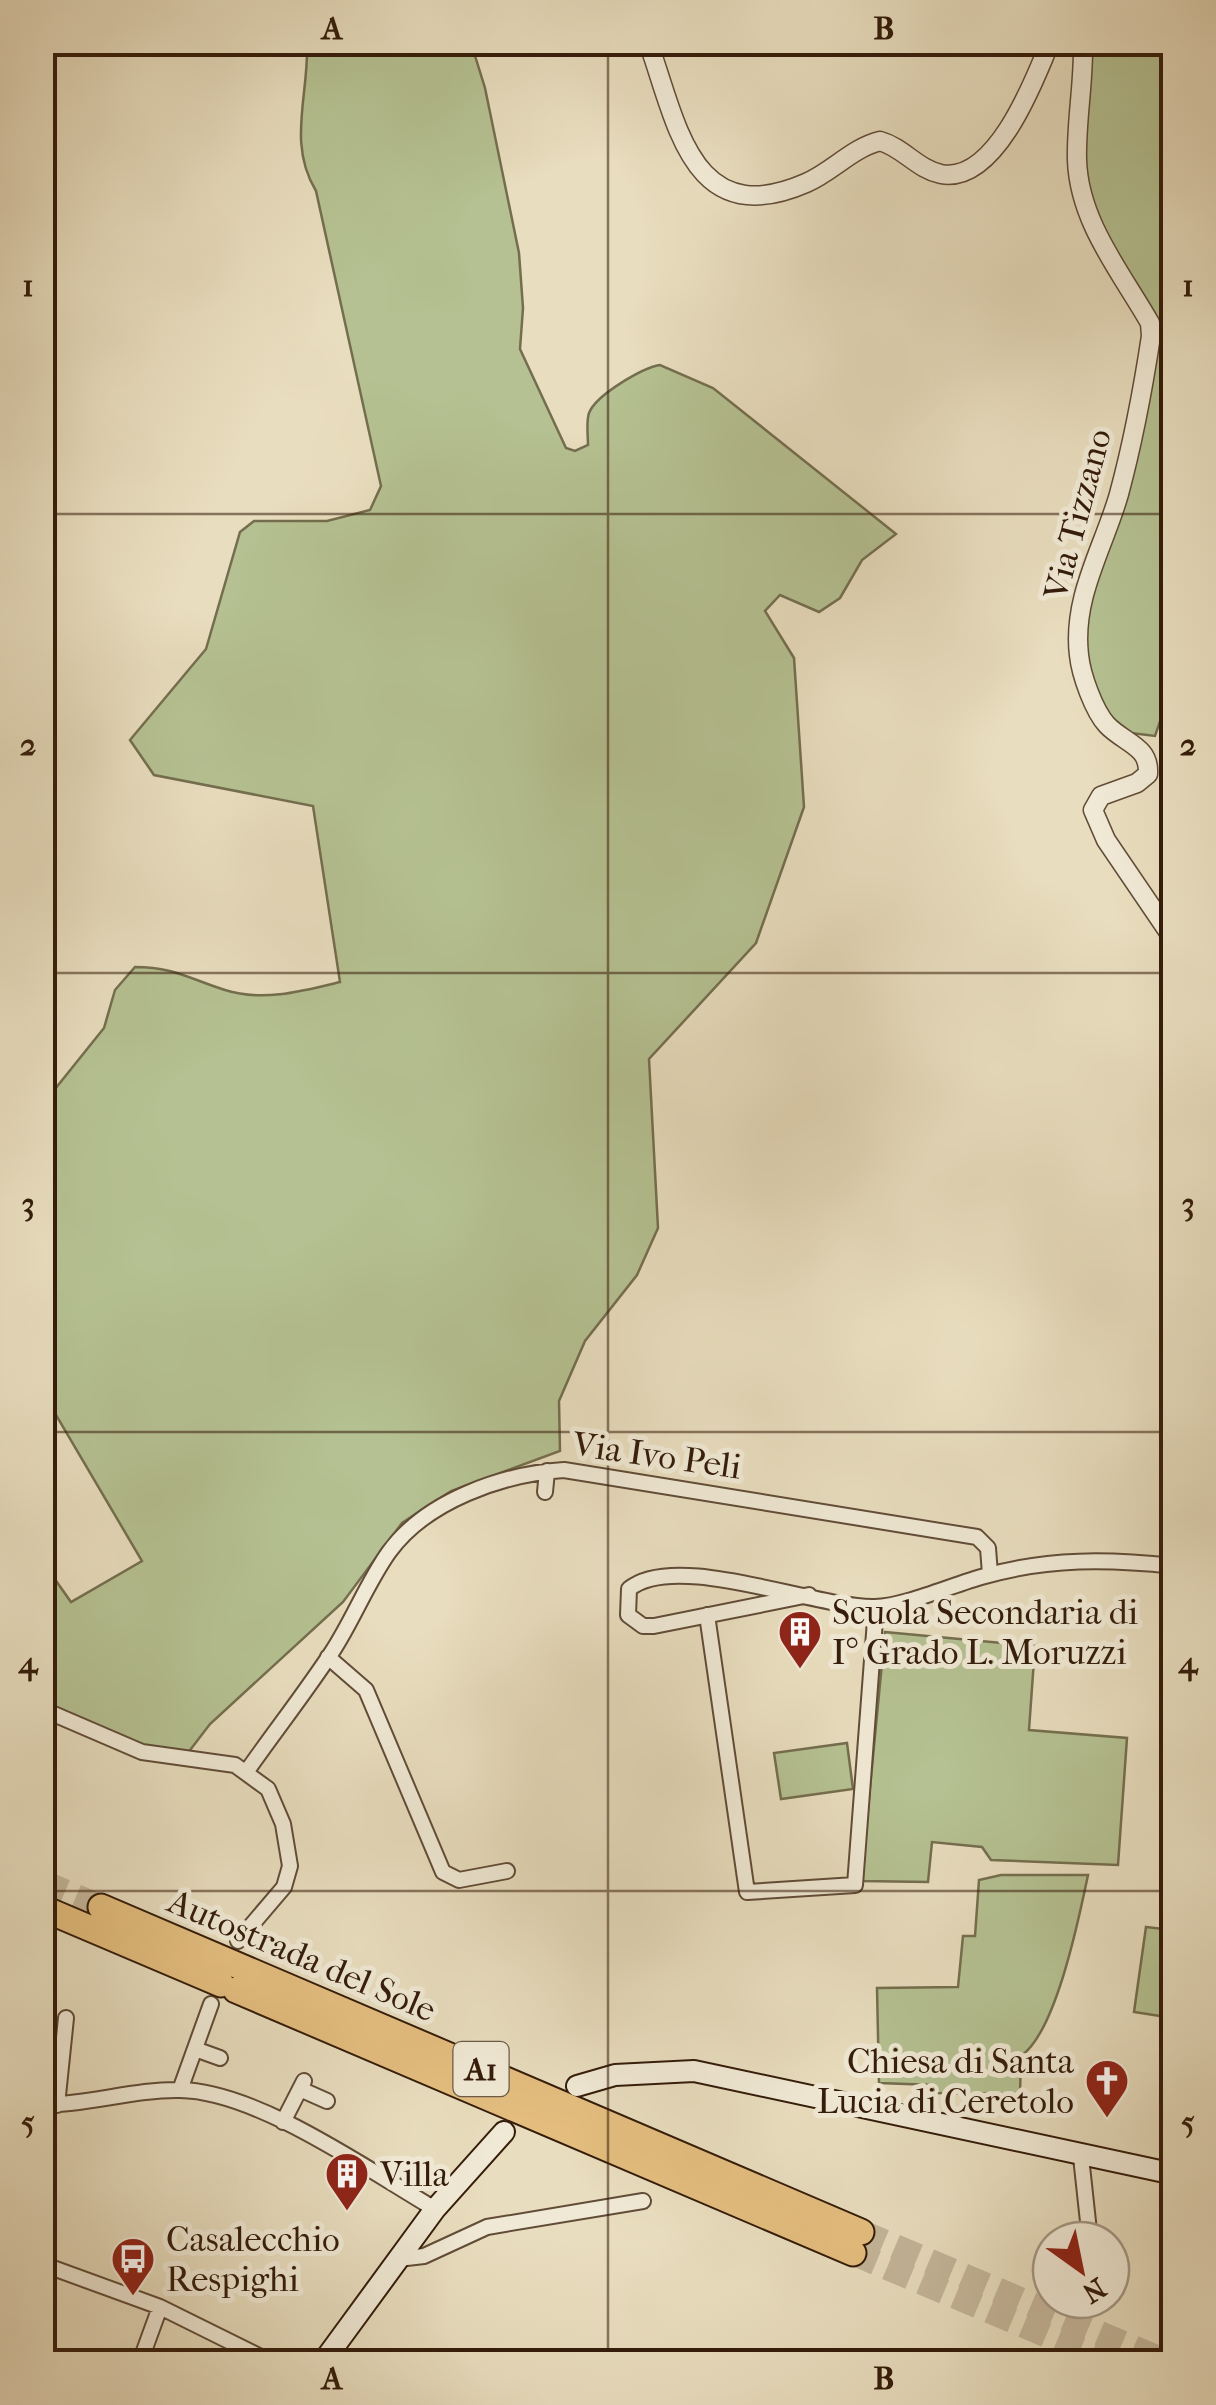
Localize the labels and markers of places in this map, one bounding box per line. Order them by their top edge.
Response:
place label: Scuola Secondaria di I° Grado L. Moruzzi [832,1592,1138,1673]
building icon: Scuola Secondaria di I° Grado L. Moruzzi [777,1609,823,1670]
place label: Chiesa di Santa Lucia di Ceretolo [817,2041,1075,2122]
church icon: Chiesa di Santa Lucia di Ceretolo [1084,2058,1130,2119]
building icon: Villa [324,2151,370,2212]
place label: Villa [379,2154,449,2195]
place label: Casalecchio Respighi [166,2219,340,2300]
bus stop icon: Casalecchio Respighi [110,2236,156,2297]

